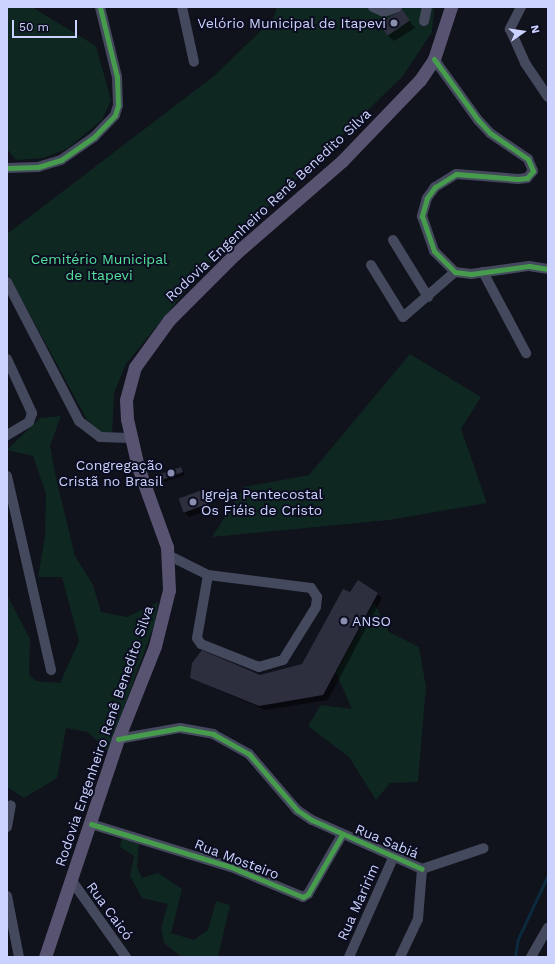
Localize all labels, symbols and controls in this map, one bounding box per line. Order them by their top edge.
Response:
scale bar [14,12,79,38]
north arrow [503,12,543,52]
place label: Velório Municipal de Itapevi [197,15,386,31]
marker: Velório Municipal de Itapevi [389,18,399,28]
text: 50 m [19,20,49,34]
text: N [528,24,542,35]
street label: Rodovia Engenheiro Renê Benedito Silva [162,105,374,305]
park label: Cemitério Municipal de Itapevi [31,251,167,284]
place label: Congregação Cristã no Brasil [58,457,163,490]
marker: Congregação Cristã no Brasil [166,468,176,478]
place label: Igreja Pentecostal Os Fiéis de Cristo [201,486,323,518]
marker: Igreja Pentecostal Os Fiéis de Cristo [188,497,198,507]
street label: Rodovia Engenheiro Renê Benedito Silva [51,603,157,869]
place label: ANSO [352,613,391,629]
marker: ANSO [339,616,349,626]
street label: Rua Sabiá [353,820,421,862]
street label: Rua Mosteiro [192,835,282,883]
street label: Rua Maririm [334,861,382,943]
street label: Rua Caicó [83,879,137,943]

